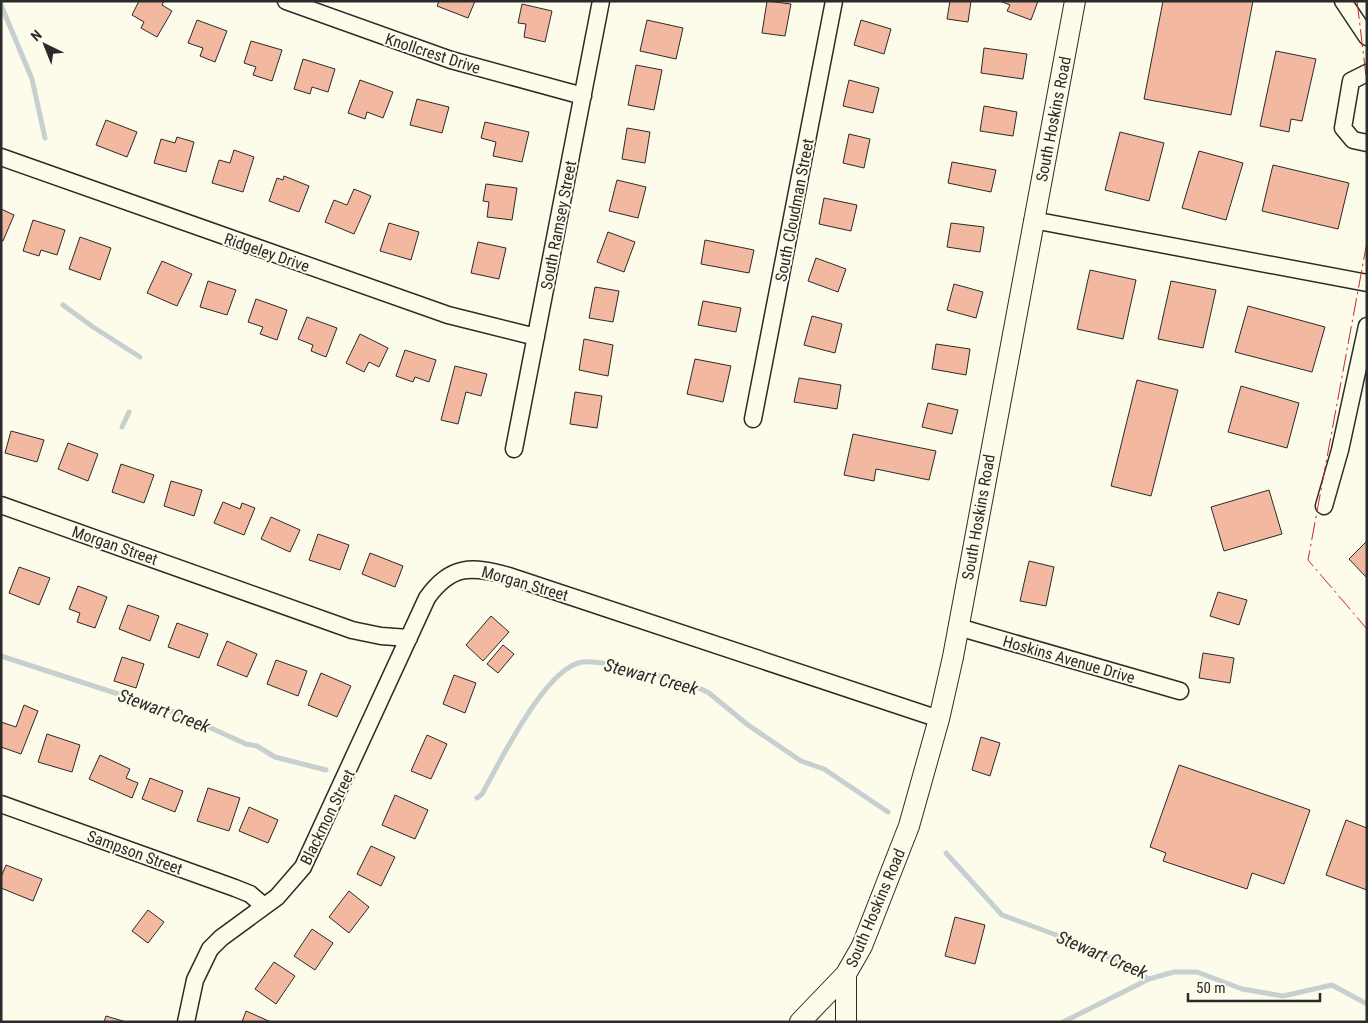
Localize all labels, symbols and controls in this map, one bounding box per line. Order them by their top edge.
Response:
north arrow [20,20,70,70]
text: N [28,27,45,44]
street label: Knollcrest Drive [383,29,483,78]
street label: South Hoskins Road [1032,55,1075,183]
street label: South Cloudman Street [771,137,818,283]
street label: South Ramsey Street [537,159,580,291]
street label: Ridgeley Drive [222,229,312,276]
street label: South Hoskins Road [958,453,999,581]
street label: Morgan Street [70,522,160,569]
street label: Morgan Street [479,562,571,605]
street label: Hoskins Avenue Drive [1001,632,1137,687]
water label: Stewart Creek [602,654,702,699]
water label: Stewart Creek [115,684,214,737]
street label: Blackmon Street [296,766,359,868]
street label: Sampson Street [85,826,185,879]
street label: South Hoskins Road [842,846,909,970]
water label: Stewart Creek [1054,926,1152,983]
scale bar [1188,970,1320,1002]
text: 50 m [1196,979,1226,997]

